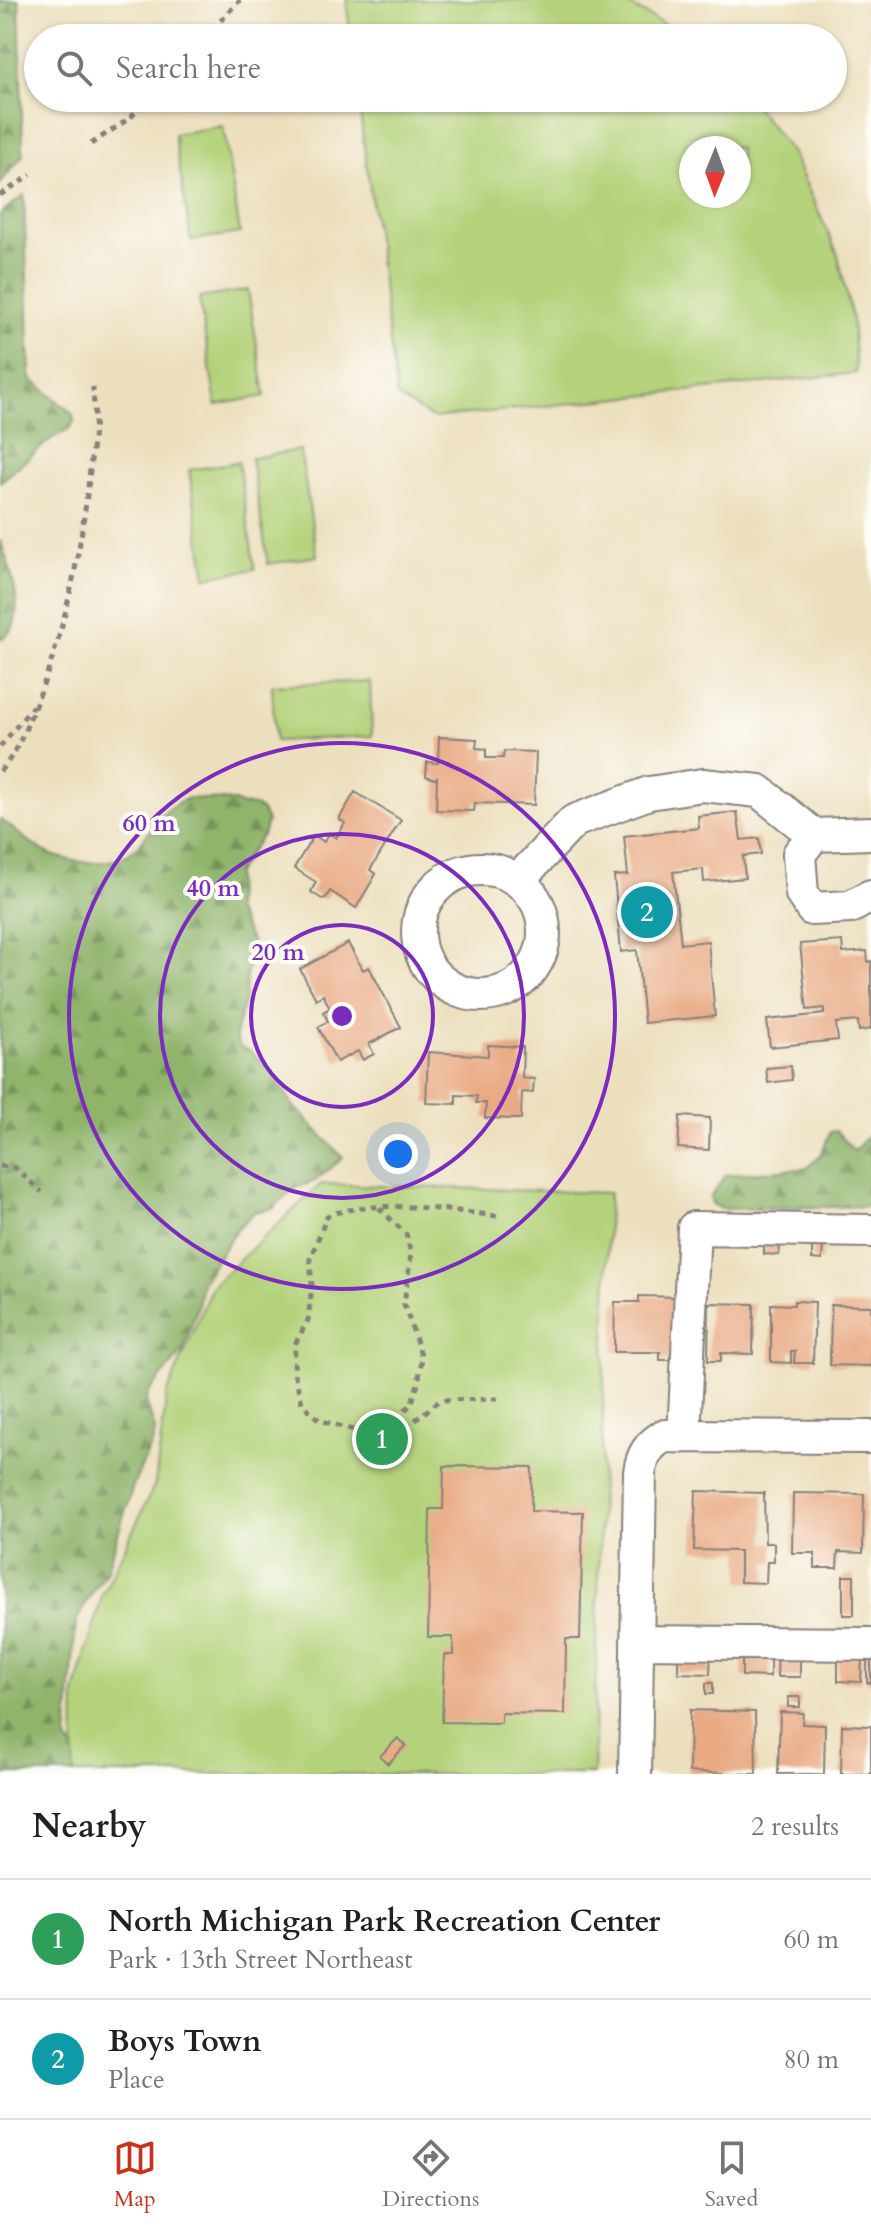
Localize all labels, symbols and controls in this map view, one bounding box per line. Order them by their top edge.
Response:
search box [24,24,847,112]
icon: search [52,46,96,90]
text: Search here [116,48,261,89]
north arrow [679,136,751,208]
text: 60 m [122,807,176,840]
text: 40 m [186,872,240,905]
pin: 2 [621,882,673,942]
text: 20 m [251,936,305,969]
centre of rings [328,1002,356,1030]
your location [378,1134,418,1174]
pin: 1 [356,1409,408,1469]
text: Nearby [32,1803,147,1849]
text: 2 results [751,1809,839,1844]
text: North Michigan Park Recreation Center [108,1901,660,1942]
text: 1 [51,1922,65,1957]
text: 60 m [783,1922,839,1957]
text: Park · 13th Street Northeast [108,1942,412,1977]
text: Boys Town [108,2021,262,2062]
text: 2 [51,2042,65,2077]
text: 80 m [783,2042,839,2077]
text: Place [108,2062,165,2097]
tab: Map [113,2136,157,2214]
tab: Directions [382,2136,479,2214]
tab: Saved [705,2136,758,2214]

